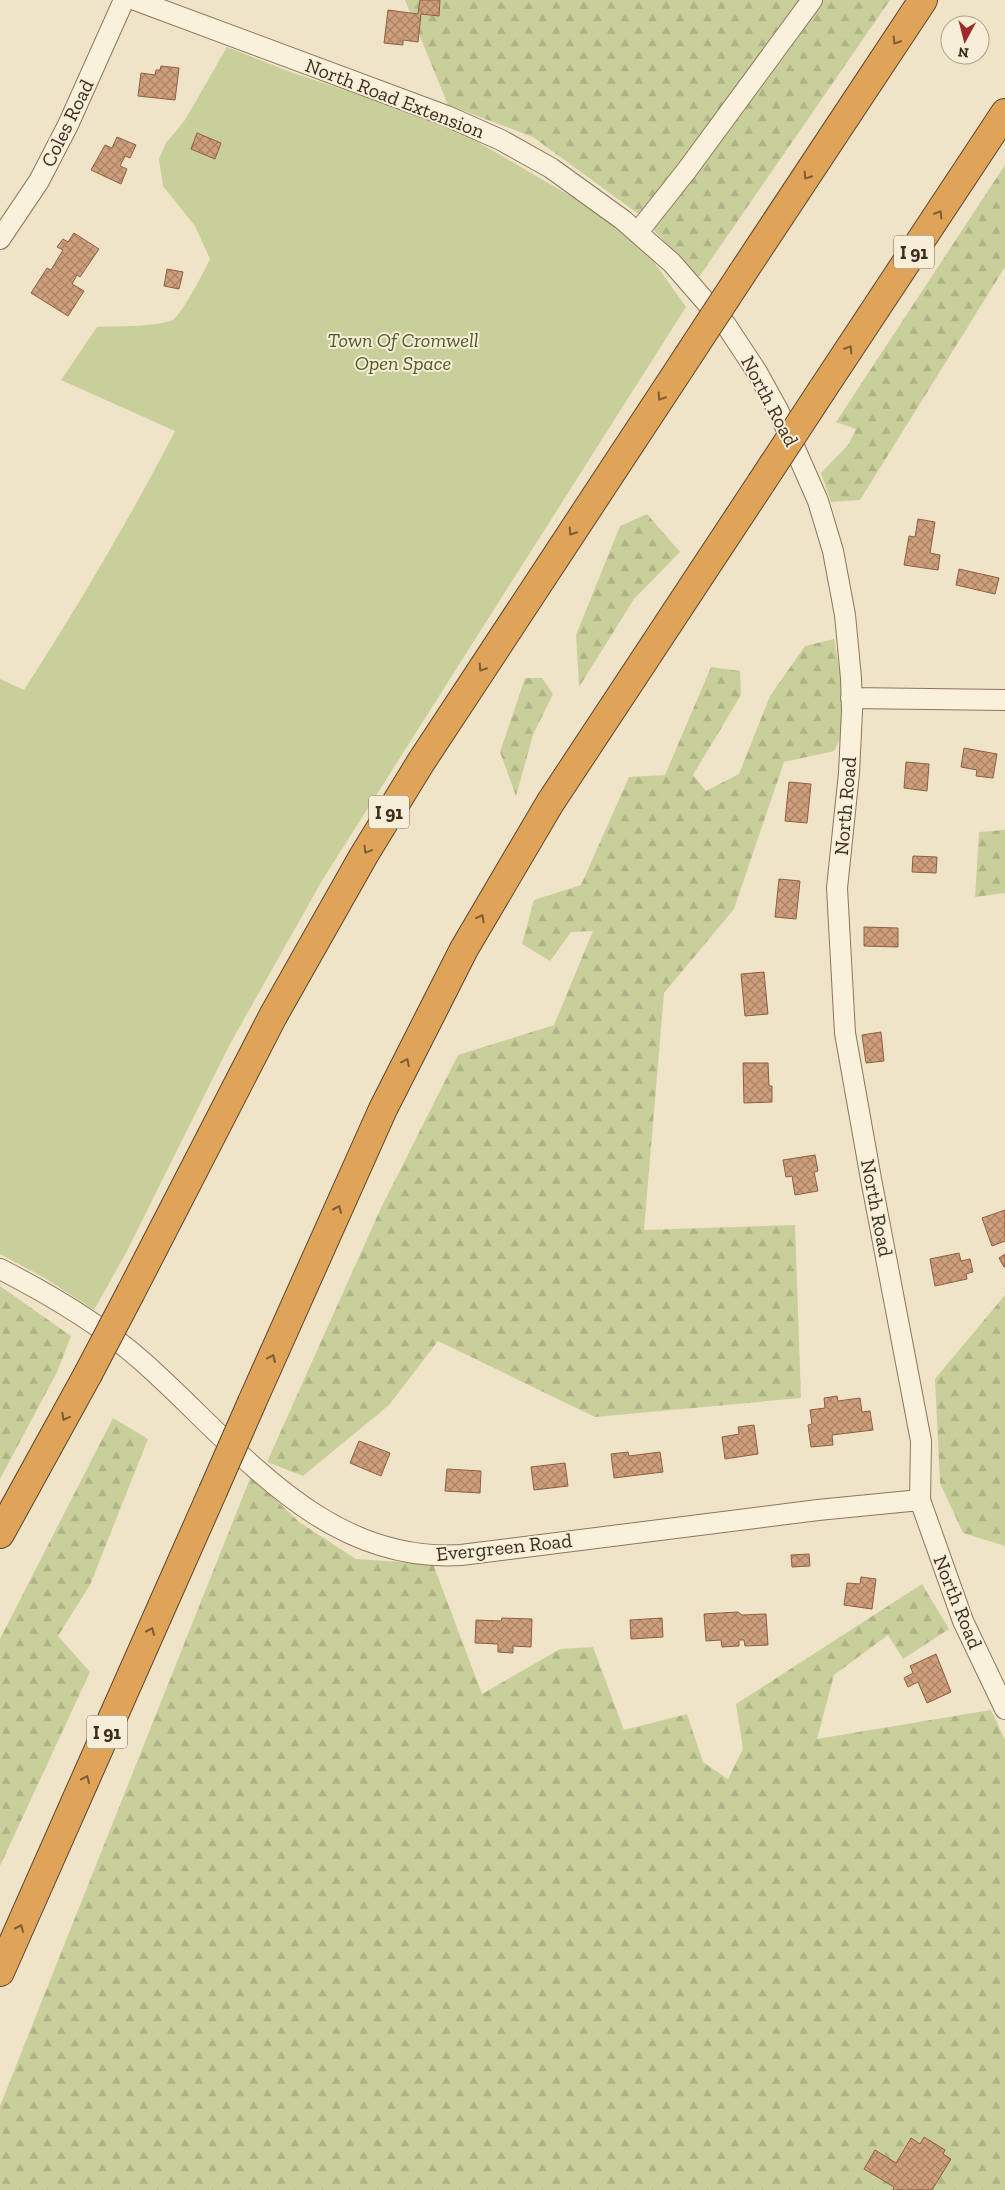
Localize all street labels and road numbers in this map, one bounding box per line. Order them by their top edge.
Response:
street label: North Road Extension [302,53,488,143]
street label: Coles Road [36,75,98,171]
road number: I 91 [894,236,934,268]
street label: North Road [736,352,804,450]
street label: North Road [829,756,861,856]
road number: I 91 [369,796,409,829]
street label: North Road [856,1157,898,1259]
street label: Evergreen Road [435,1528,573,1566]
street label: North Road [928,1552,988,1652]
road number: I 91 [87,1715,127,1748]

